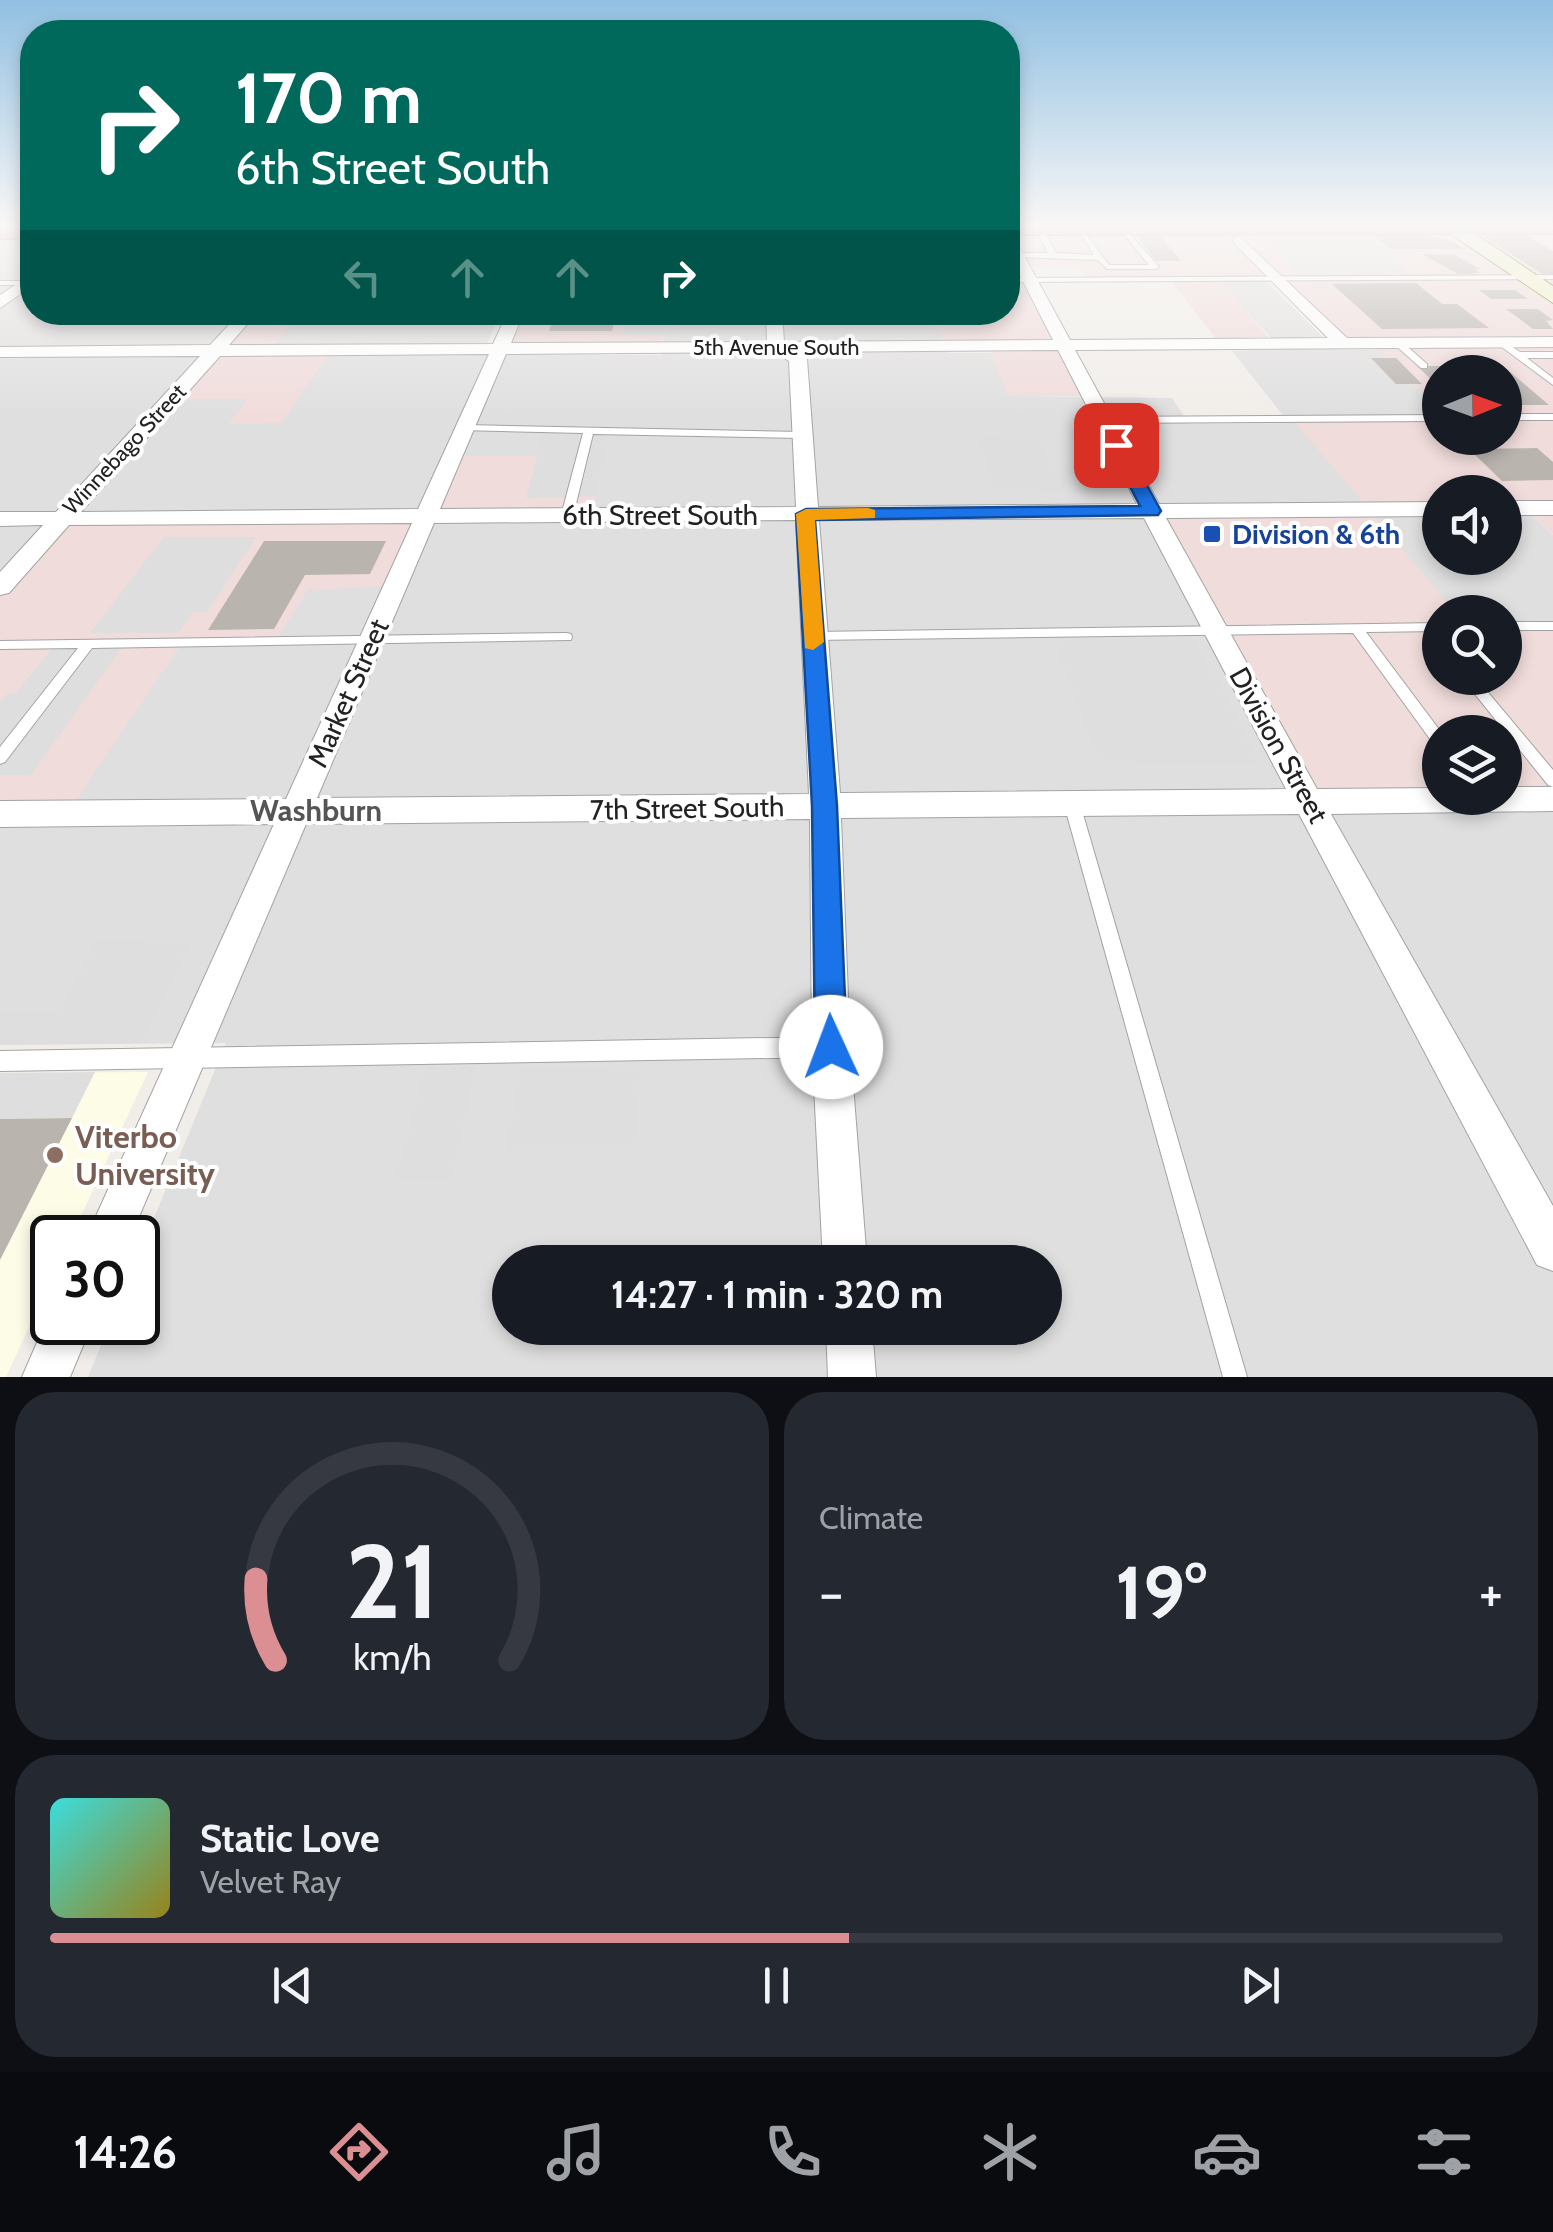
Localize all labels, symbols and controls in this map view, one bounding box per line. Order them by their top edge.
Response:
text: 170 m [235,55,422,141]
icon: right [70,60,200,190]
text: 6th Street South [235,141,550,195]
icon: left [335,250,390,305]
icon: ahead [440,250,495,305]
icon: ahead [545,250,600,305]
icon: right [650,250,705,305]
street label: 5th Avenue South [693,334,859,361]
north arrow [1422,355,1522,455]
map controls [1422,355,1522,815]
street label: Winnebago Street [57,378,192,520]
pin [1074,403,1159,488]
icon: arrive [1089,418,1144,473]
button: sound [1422,475,1522,575]
street label: 6th Street South [562,498,758,532]
place label: Division & 6th [1232,517,1400,551]
marker: Division & 6th [1201,523,1223,545]
button: search [1422,595,1522,695]
street label: Market Street [300,614,396,772]
street label: Division Street [1222,661,1336,829]
button: layers [1422,715,1522,815]
street label: 7th Street South [590,789,784,827]
district label: Washburn [250,792,382,829]
position arrow [779,995,883,1099]
place label: Viterbo University [75,1117,216,1193]
marker: Viterbo University [44,1144,66,1166]
speed limit sign: 30 [30,1215,160,1345]
text: 14:27 · 1 min · 320 m [611,1271,943,1318]
text: Climate [819,1498,923,1537]
text: 21 [345,1518,439,1644]
text: 19° [1115,1547,1207,1638]
text: − [819,1559,843,1626]
text: + [1479,1559,1503,1626]
text: km/h [353,1636,431,1679]
text: Static Love [200,1815,379,1862]
text: Velvet Ray [200,1862,341,1901]
icon: previous [265,1958,320,2013]
icon: pause [749,1958,804,2013]
icon: next [1233,1958,1288,2013]
icon: directions [324,2117,394,2187]
icon: music [541,2117,611,2187]
icon: phone [758,2117,828,2187]
icon: climate [975,2117,1045,2187]
icon: car [1192,2117,1262,2187]
icon: filters [1409,2117,1479,2187]
text: 14:26 [74,2125,177,2179]

